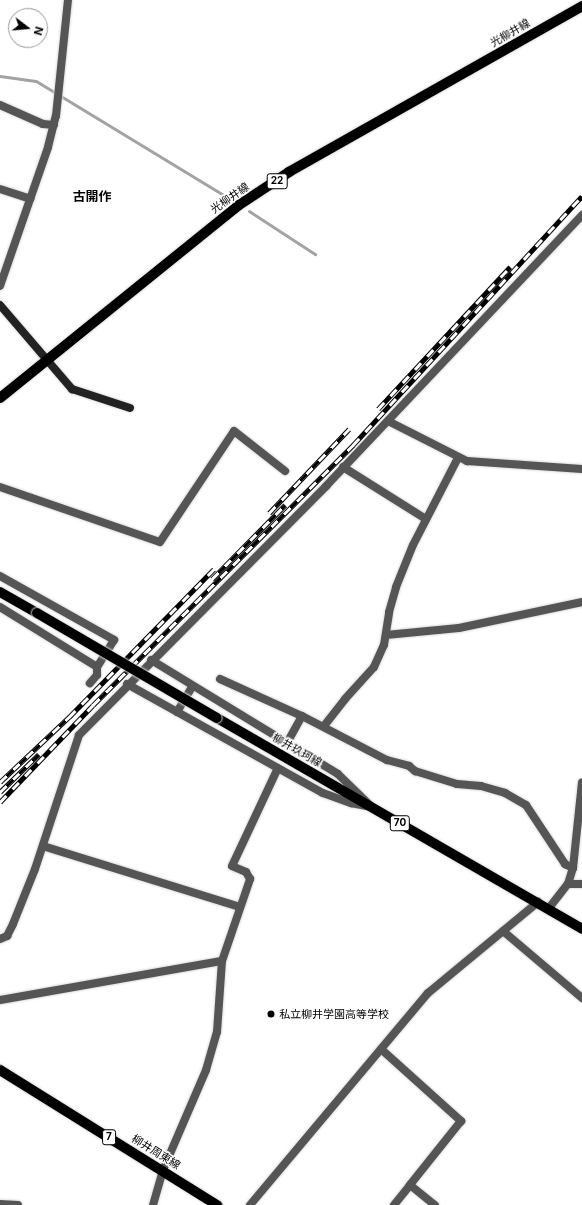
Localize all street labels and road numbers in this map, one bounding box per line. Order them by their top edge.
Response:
street label: 光柳井線 [488,16,532,50]
road number: 22 [266,173,288,189]
street label: 光柳井線 [208,180,252,216]
street label: 柳井玖珂線 [270,731,324,769]
road number: 70 [389,815,411,831]
road number: 7 [102,1129,116,1145]
street label: 柳井周東線 [129,1132,183,1172]

